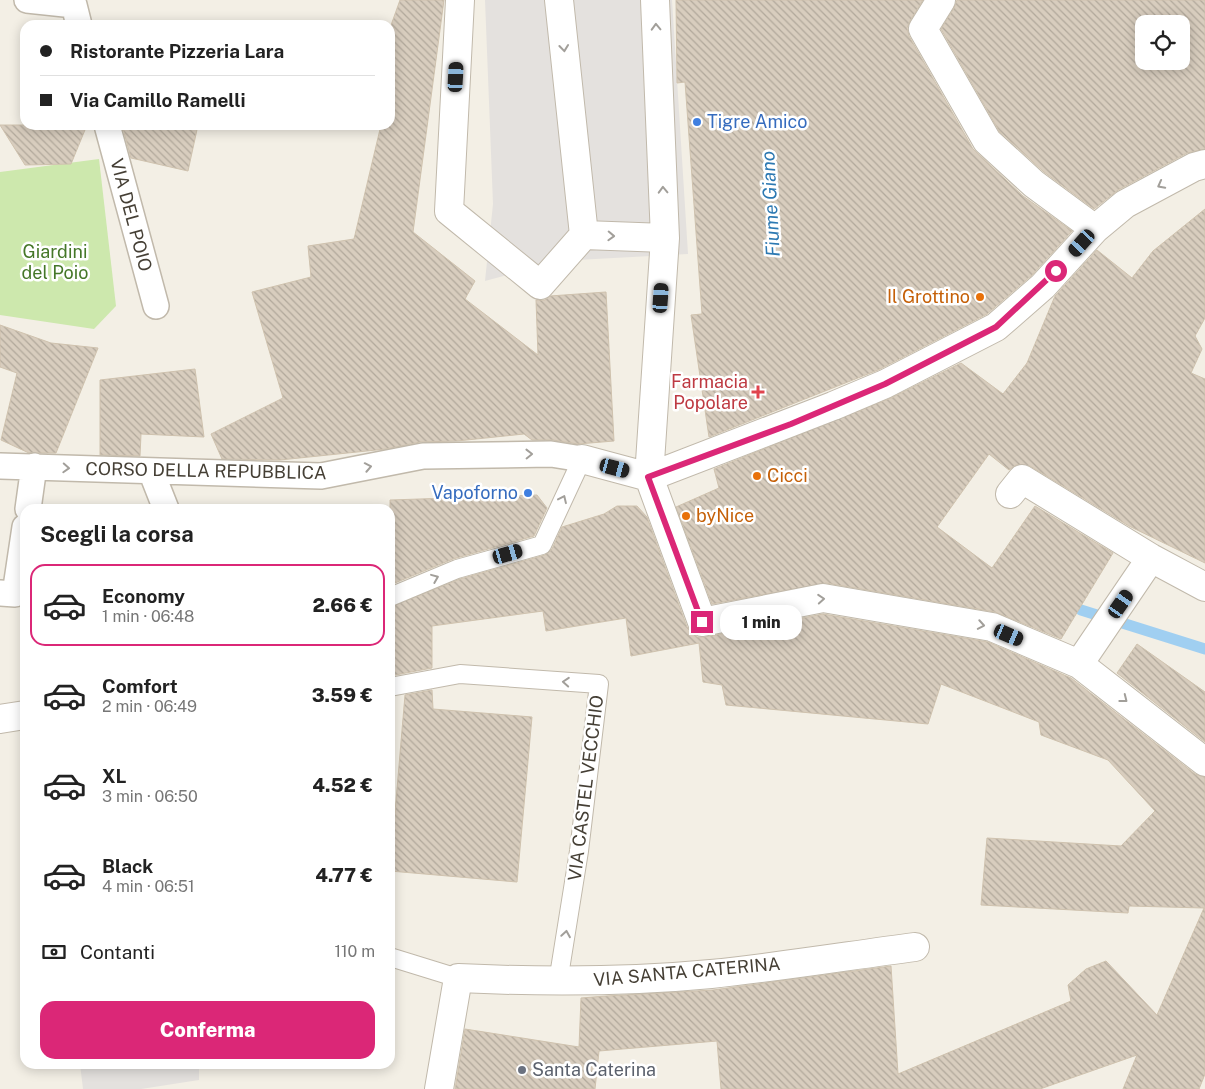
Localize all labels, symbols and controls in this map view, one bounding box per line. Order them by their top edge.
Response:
map controls [1135,15,1190,70]
button: locate [1135,15,1190,70]
one-way arrow [651,23,662,31]
text: Ristorante Pizzeria Lara [70,40,284,62]
one-way arrow [558,45,569,53]
car [447,62,464,92]
text: Via Camillo Ramelli [70,89,246,111]
place label: Tigre Amico [707,111,807,132]
marker: Tigre Amico [691,116,703,128]
water label: Fiume Giano [756,150,784,258]
street label: VIA DEL POIO [106,156,157,274]
one-way arrow [1157,179,1166,189]
one-way arrow [658,185,669,193]
car [1066,227,1097,259]
one-way arrow [607,231,615,242]
park label: Giardini del Poio [22,241,88,283]
route start [1045,260,1067,282]
car [652,283,669,313]
place label: Il Grottino [887,286,970,307]
marker: Il Grottino [974,291,986,303]
place label: Farmacia Popolare [671,371,748,413]
marker: Farmacia Popolare [752,386,764,398]
one-way arrow [526,449,533,459]
car [598,457,631,479]
street label: CORSO DELLA REPUBBLICA [85,458,327,483]
one-way arrow [62,463,70,473]
one-way arrow [363,463,372,473]
place label: Cicci [767,465,808,486]
marker: Cicci [751,470,763,482]
place label: Vapoforno [431,482,518,503]
marker: Vapoforno [522,487,534,499]
one-way arrow [557,495,567,504]
place label: byNice [696,505,754,526]
marker: byNice [680,510,692,522]
text: Scegli la corsa [40,521,194,547]
car [491,543,524,565]
one-way arrow [430,574,438,584]
icon: car [42,583,87,628]
text: Economy [102,585,185,607]
car [1106,587,1135,621]
text: 2.66 € [312,594,373,616]
one-way arrow [817,594,825,605]
callout: 1 min [720,604,802,640]
text: 1 min · 06:48 [102,607,194,626]
route end [691,611,713,633]
text: 1 min [741,613,781,632]
one-way arrow [976,620,985,630]
car [992,622,1025,648]
icon: car [42,673,87,718]
text: Comfort [102,675,178,697]
one-way arrow [561,676,569,687]
text: 3.59 € [312,684,373,706]
one-way arrow [1118,693,1127,702]
street label: VIA CASTEL VECCHIO [564,694,607,882]
text: 2 min · 06:49 [102,697,197,716]
icon: car [42,763,87,808]
text: XL [102,765,127,787]
text: 4.52 € [312,774,373,796]
text: 3 min · 06:50 [102,787,198,806]
icon: car [42,853,87,898]
text: Black [102,855,153,877]
text: 4.77 € [315,864,373,886]
text: 4 min · 06:51 [102,877,194,896]
one-way arrow [560,929,571,937]
icon: cash [40,938,68,966]
text: Contanti [80,941,155,963]
text: 110 m [334,942,375,961]
street label: VIA SANTA CATERINA [593,953,782,990]
button: Conferma [40,1001,375,1059]
place label: Santa Caterina [532,1059,656,1080]
marker: Santa Caterina [516,1064,528,1076]

